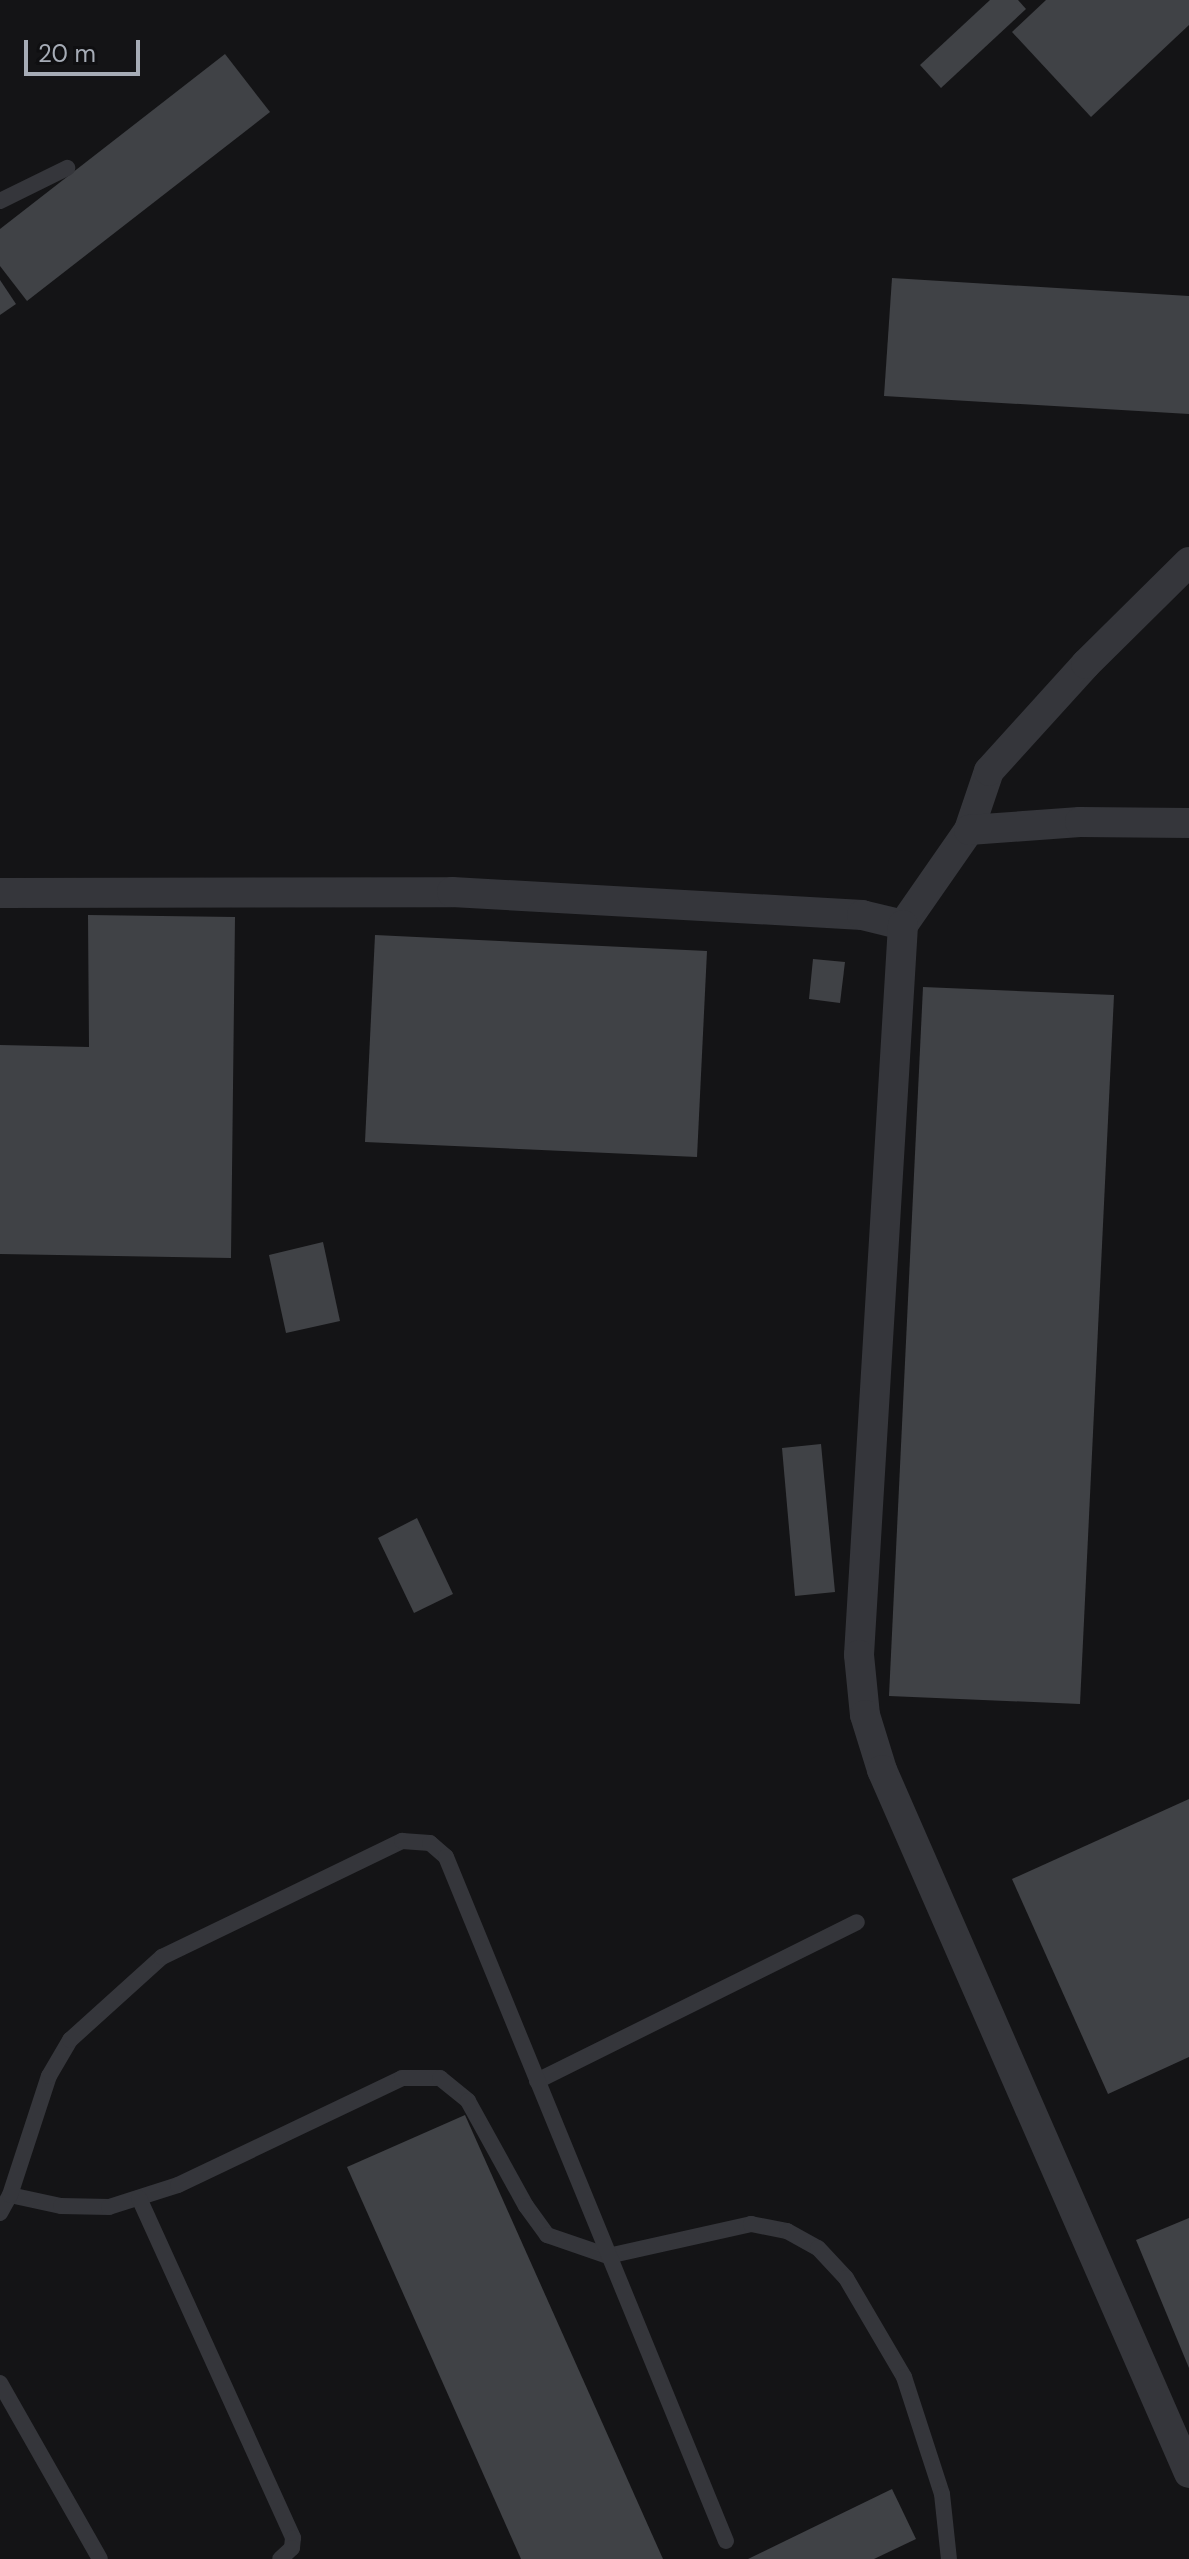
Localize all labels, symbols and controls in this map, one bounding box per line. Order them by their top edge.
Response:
scale bar [28,24,144,74]
text: 20 m [38,38,96,69]

